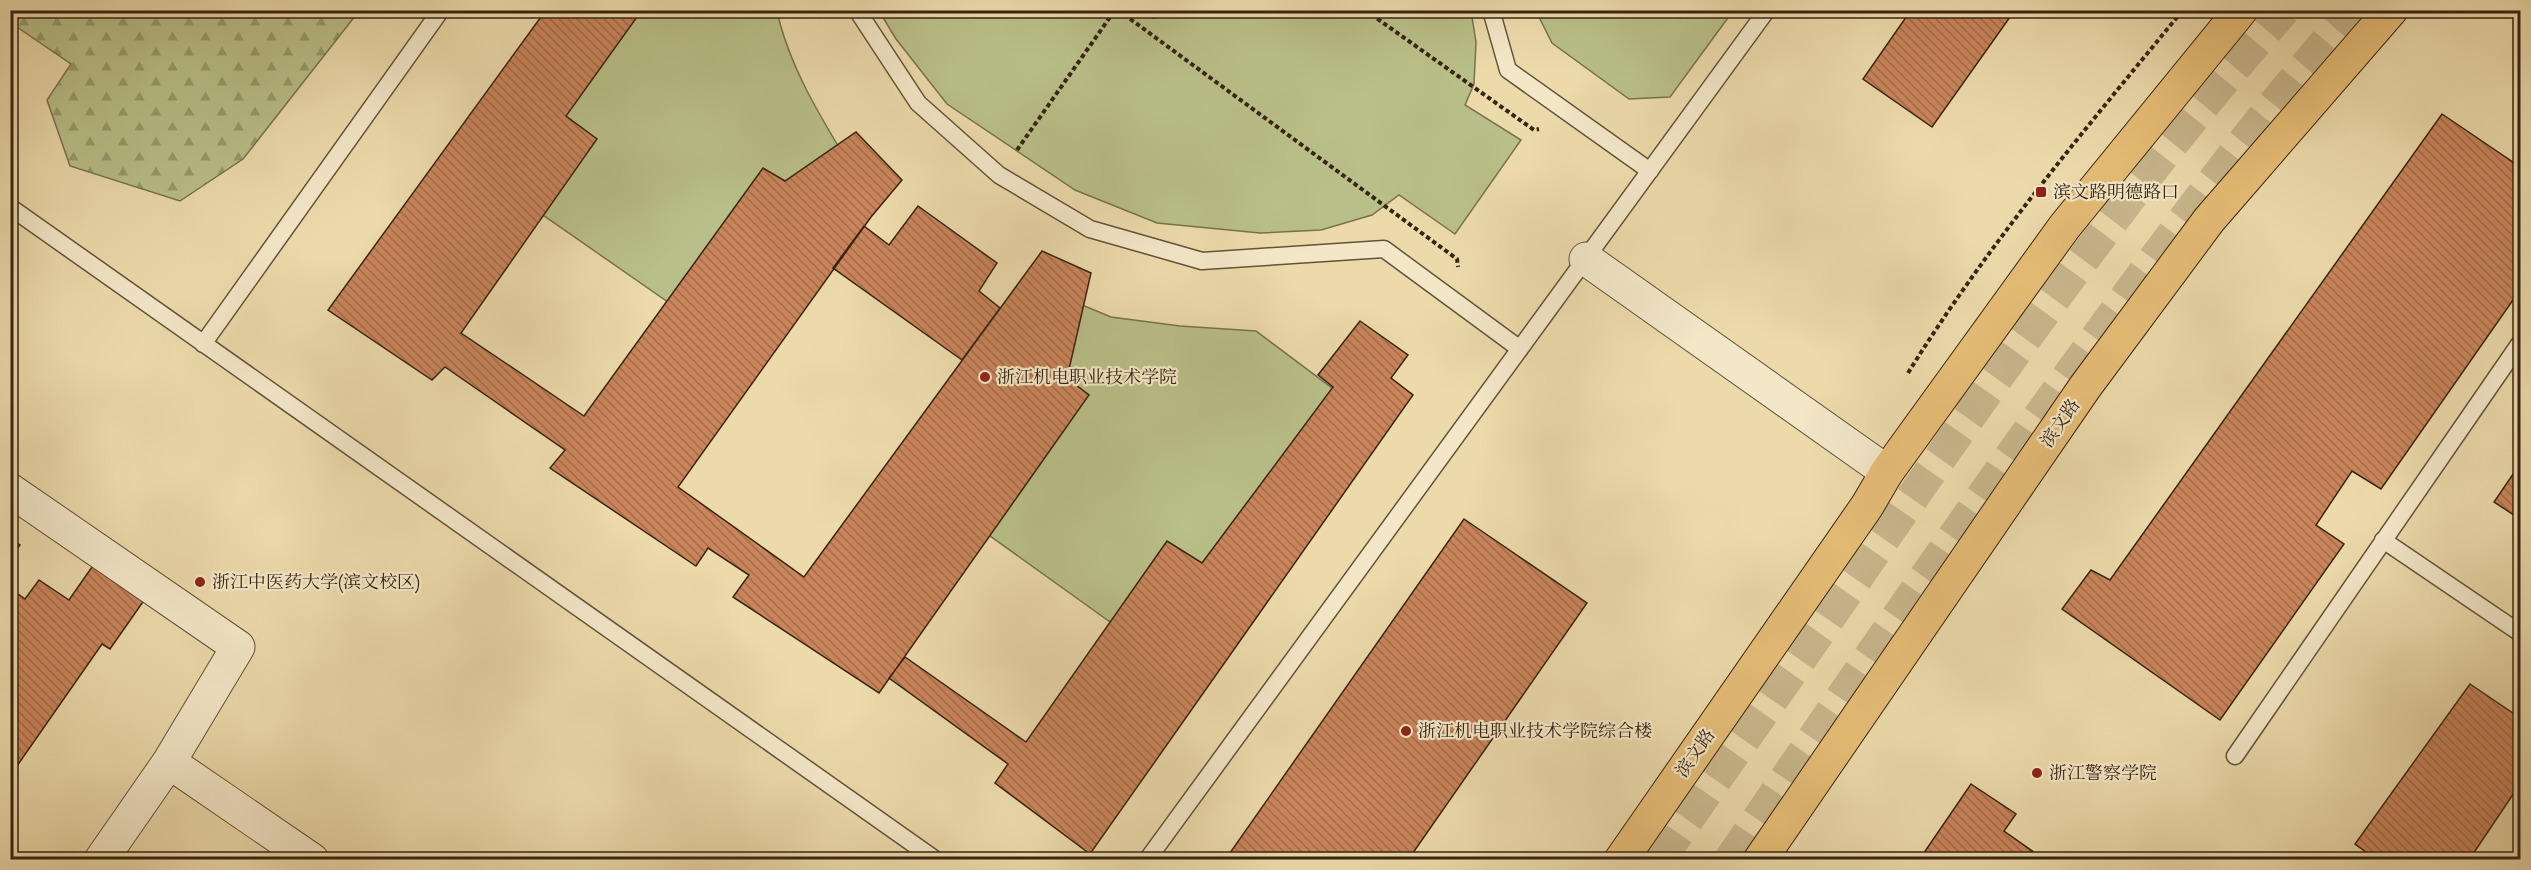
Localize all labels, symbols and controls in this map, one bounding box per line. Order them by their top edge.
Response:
place label: 滨文路明德路口 [2053,181,2179,203]
marker: 滨文路明德路口 [2034,185,2048,199]
place label: 浙江机电职业技术学院 [997,366,1177,388]
marker: 浙江机电职业技术学院 [978,370,992,384]
street label: 滨文路 [2036,395,2084,451]
place label: 浙江中医药大学(滨文校区) [212,571,420,594]
marker: 浙江中医药大学(滨文校区) [193,575,207,589]
place label: 浙江机电职业技术学院综合楼 [1418,720,1652,742]
marker: 浙江机电职业技术学院综合楼 [1399,724,1413,738]
street label: 滨文路 [1671,725,1719,781]
place label: 浙江警察学院 [2049,762,2157,784]
marker: 浙江警察学院 [2030,766,2044,780]

